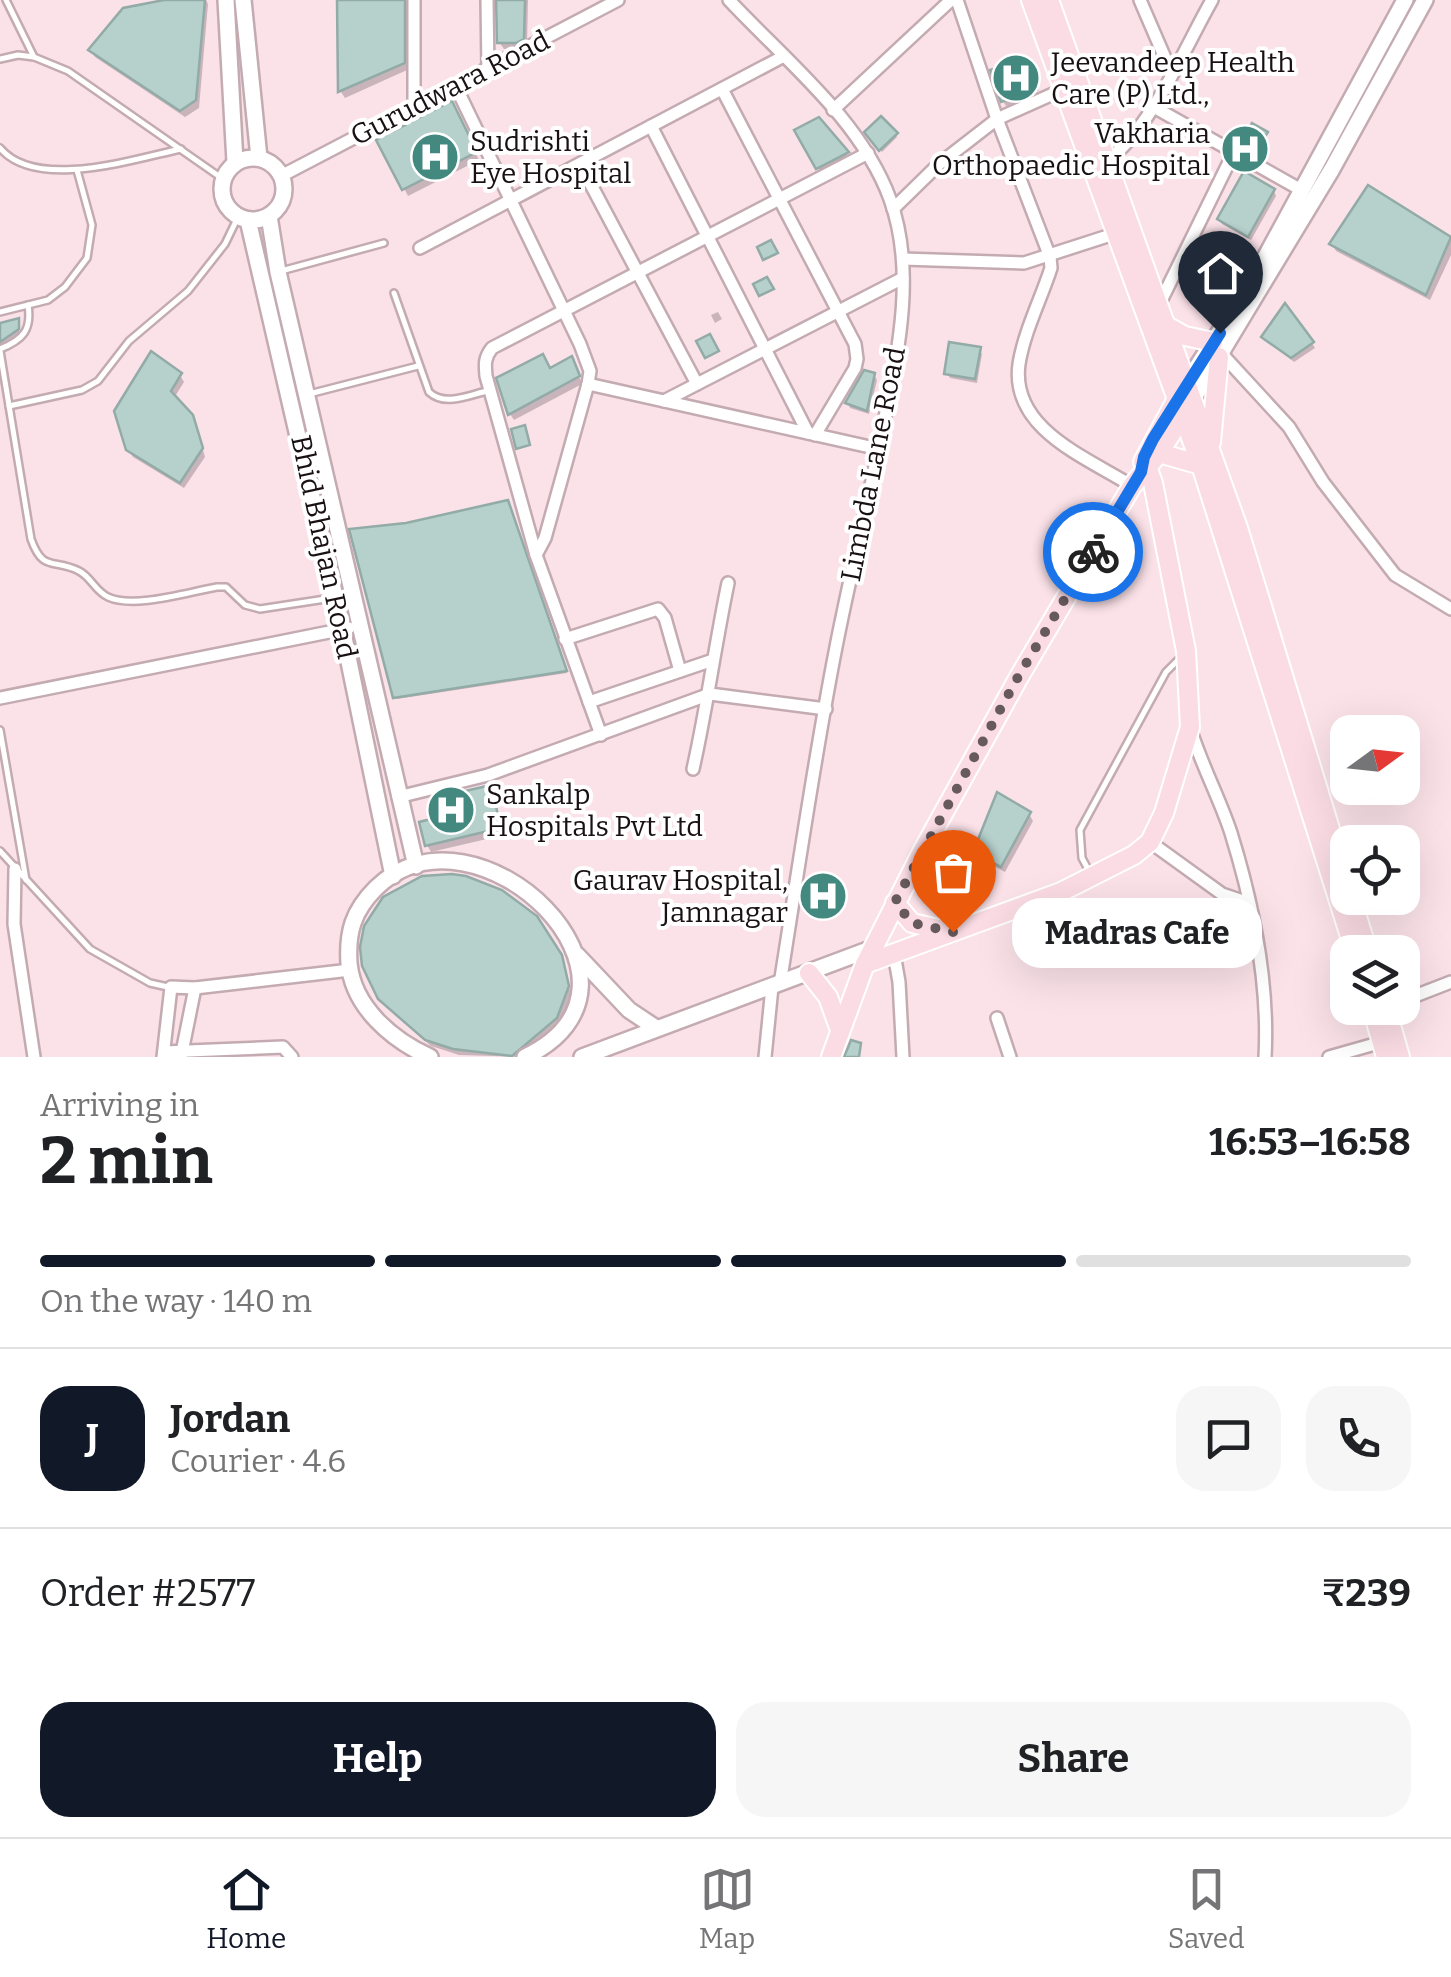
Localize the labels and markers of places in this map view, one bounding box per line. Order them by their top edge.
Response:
place label: Jeevandeep Health Care (P) Ltd., [1050,46,1295,111]
hospital icon: Jeevandeep Health Care (P) Ltd., [990,52,1042,104]
place label: Vakharia Orthopaedic Hospital [932,117,1210,182]
hospital icon: Vakharia Orthopaedic Hospital [1219,123,1271,175]
place label: Sudrishti Eye Hospital [470,125,631,190]
hospital icon: Sudrishti Eye Hospital [409,131,461,183]
pin [1178,231,1263,334]
place label: Sankalp Hospitals Pvt Ltd [486,778,703,843]
hospital icon: Sankalp Hospitals Pvt Ltd [425,784,477,836]
pin [911,830,996,933]
place label: Gaurav Hospital, Jamnagar [573,864,788,929]
hospital icon: Gaurav Hospital, Jamnagar [797,870,849,922]
callout: Madras Cafe [1013,897,1263,967]

